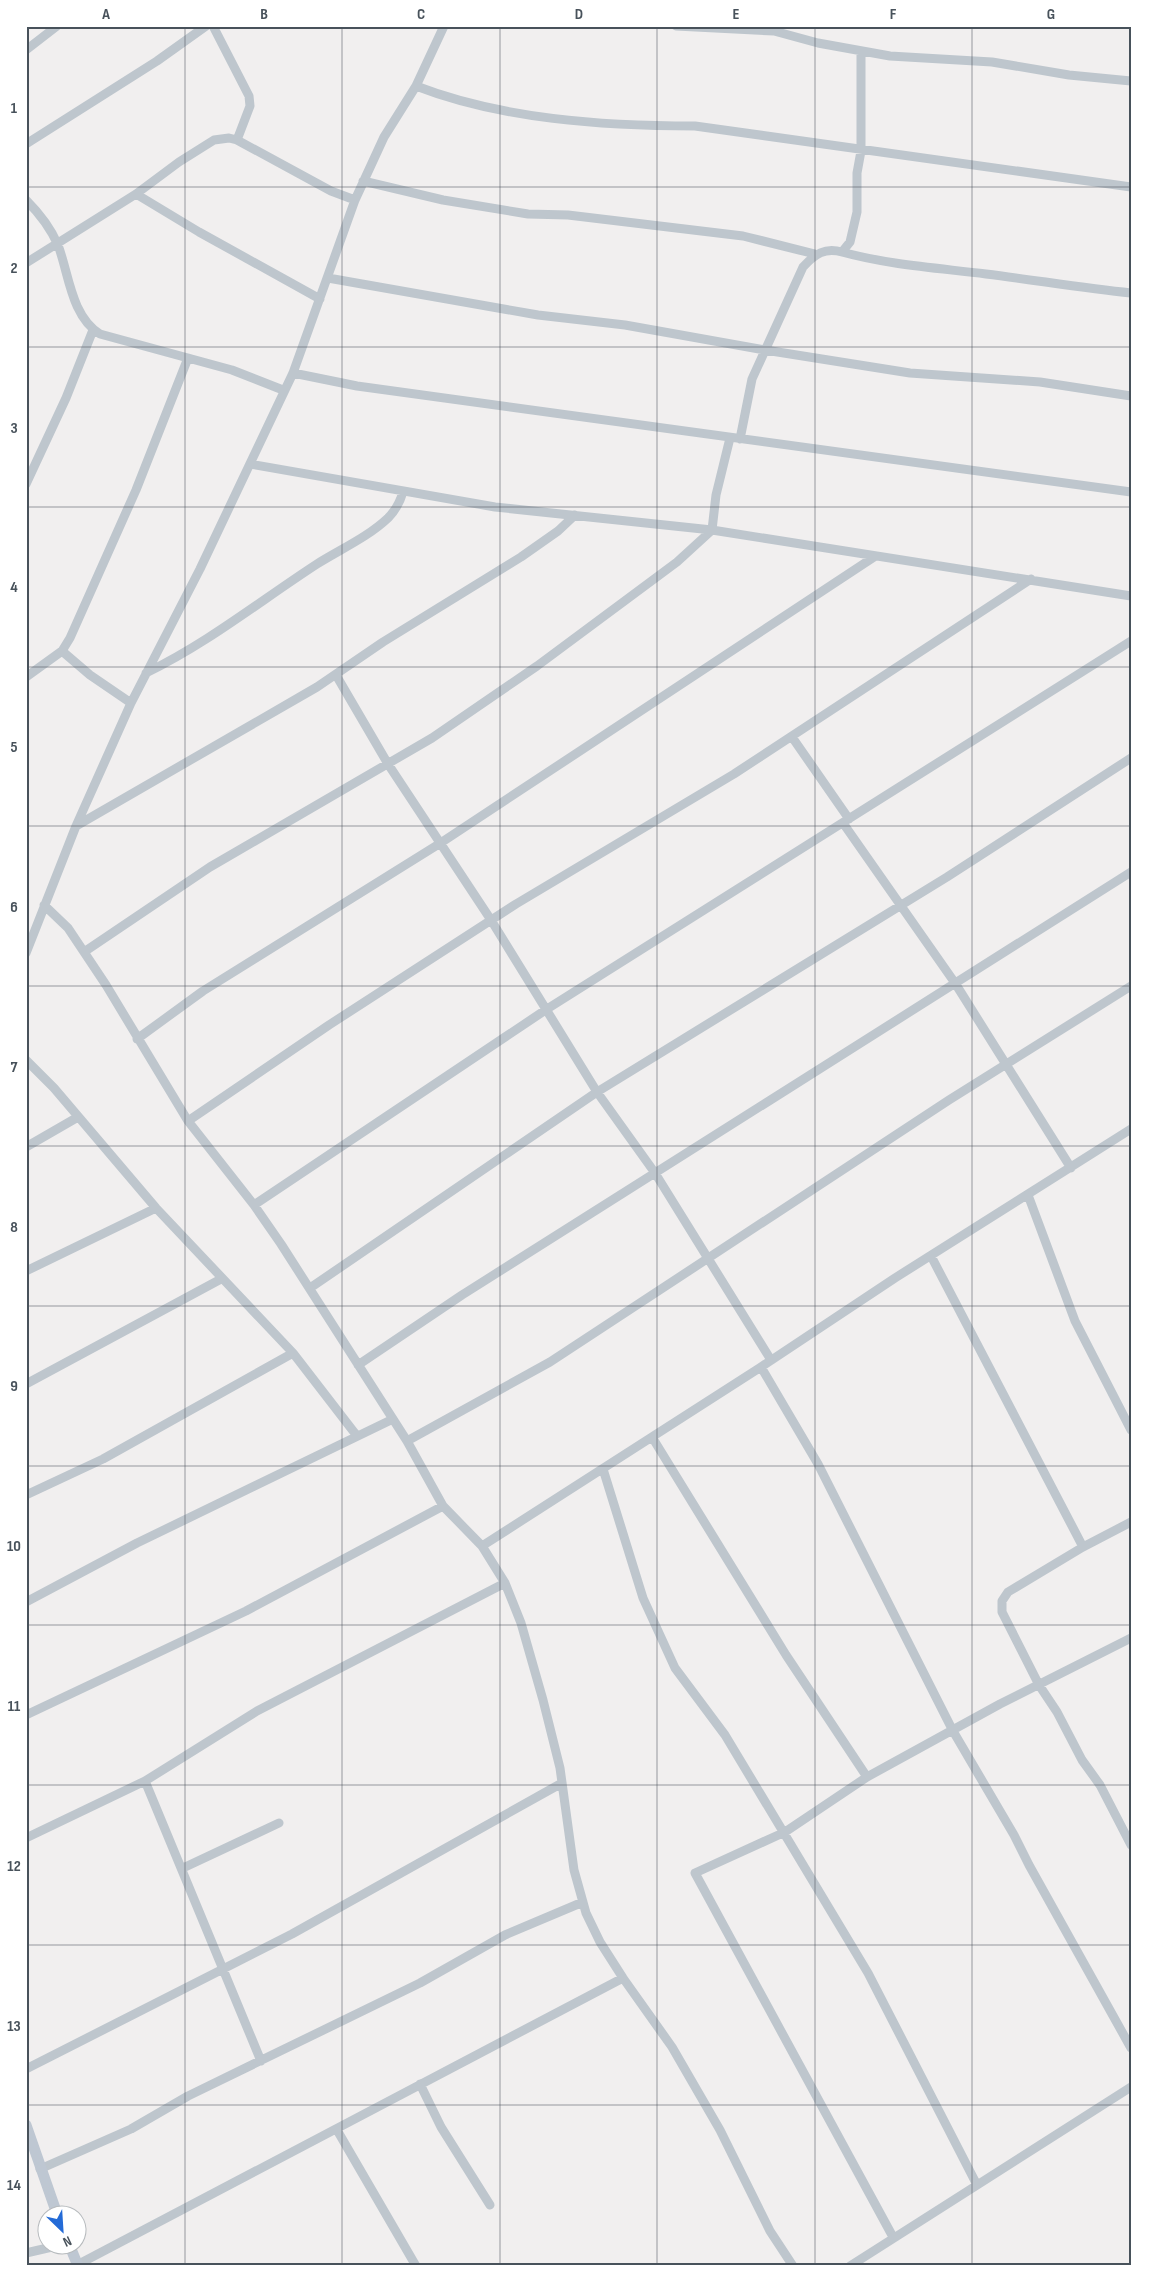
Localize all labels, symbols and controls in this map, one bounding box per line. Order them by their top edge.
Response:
text: A [101,5,110,24]
text: B [260,5,268,24]
text: C [417,5,425,24]
text: D [575,5,583,24]
text: E [733,5,740,24]
text: F [890,5,897,24]
text: G [1047,5,1055,24]
text: 1 [11,99,18,118]
text: 2 [10,259,18,278]
text: 3 [10,419,18,438]
text: 4 [10,578,18,597]
text: 5 [10,738,18,757]
text: 6 [10,898,18,917]
text: 7 [11,1058,18,1077]
text: 8 [10,1218,18,1237]
text: 9 [10,1377,18,1396]
text: 10 [7,1537,21,1556]
text: 11 [8,1697,21,1716]
text: 12 [7,1857,21,1876]
text: 13 [7,2017,21,2036]
text: 14 [7,2176,21,2195]
north arrow [38,2204,88,2254]
text: N [60,2232,74,2251]

